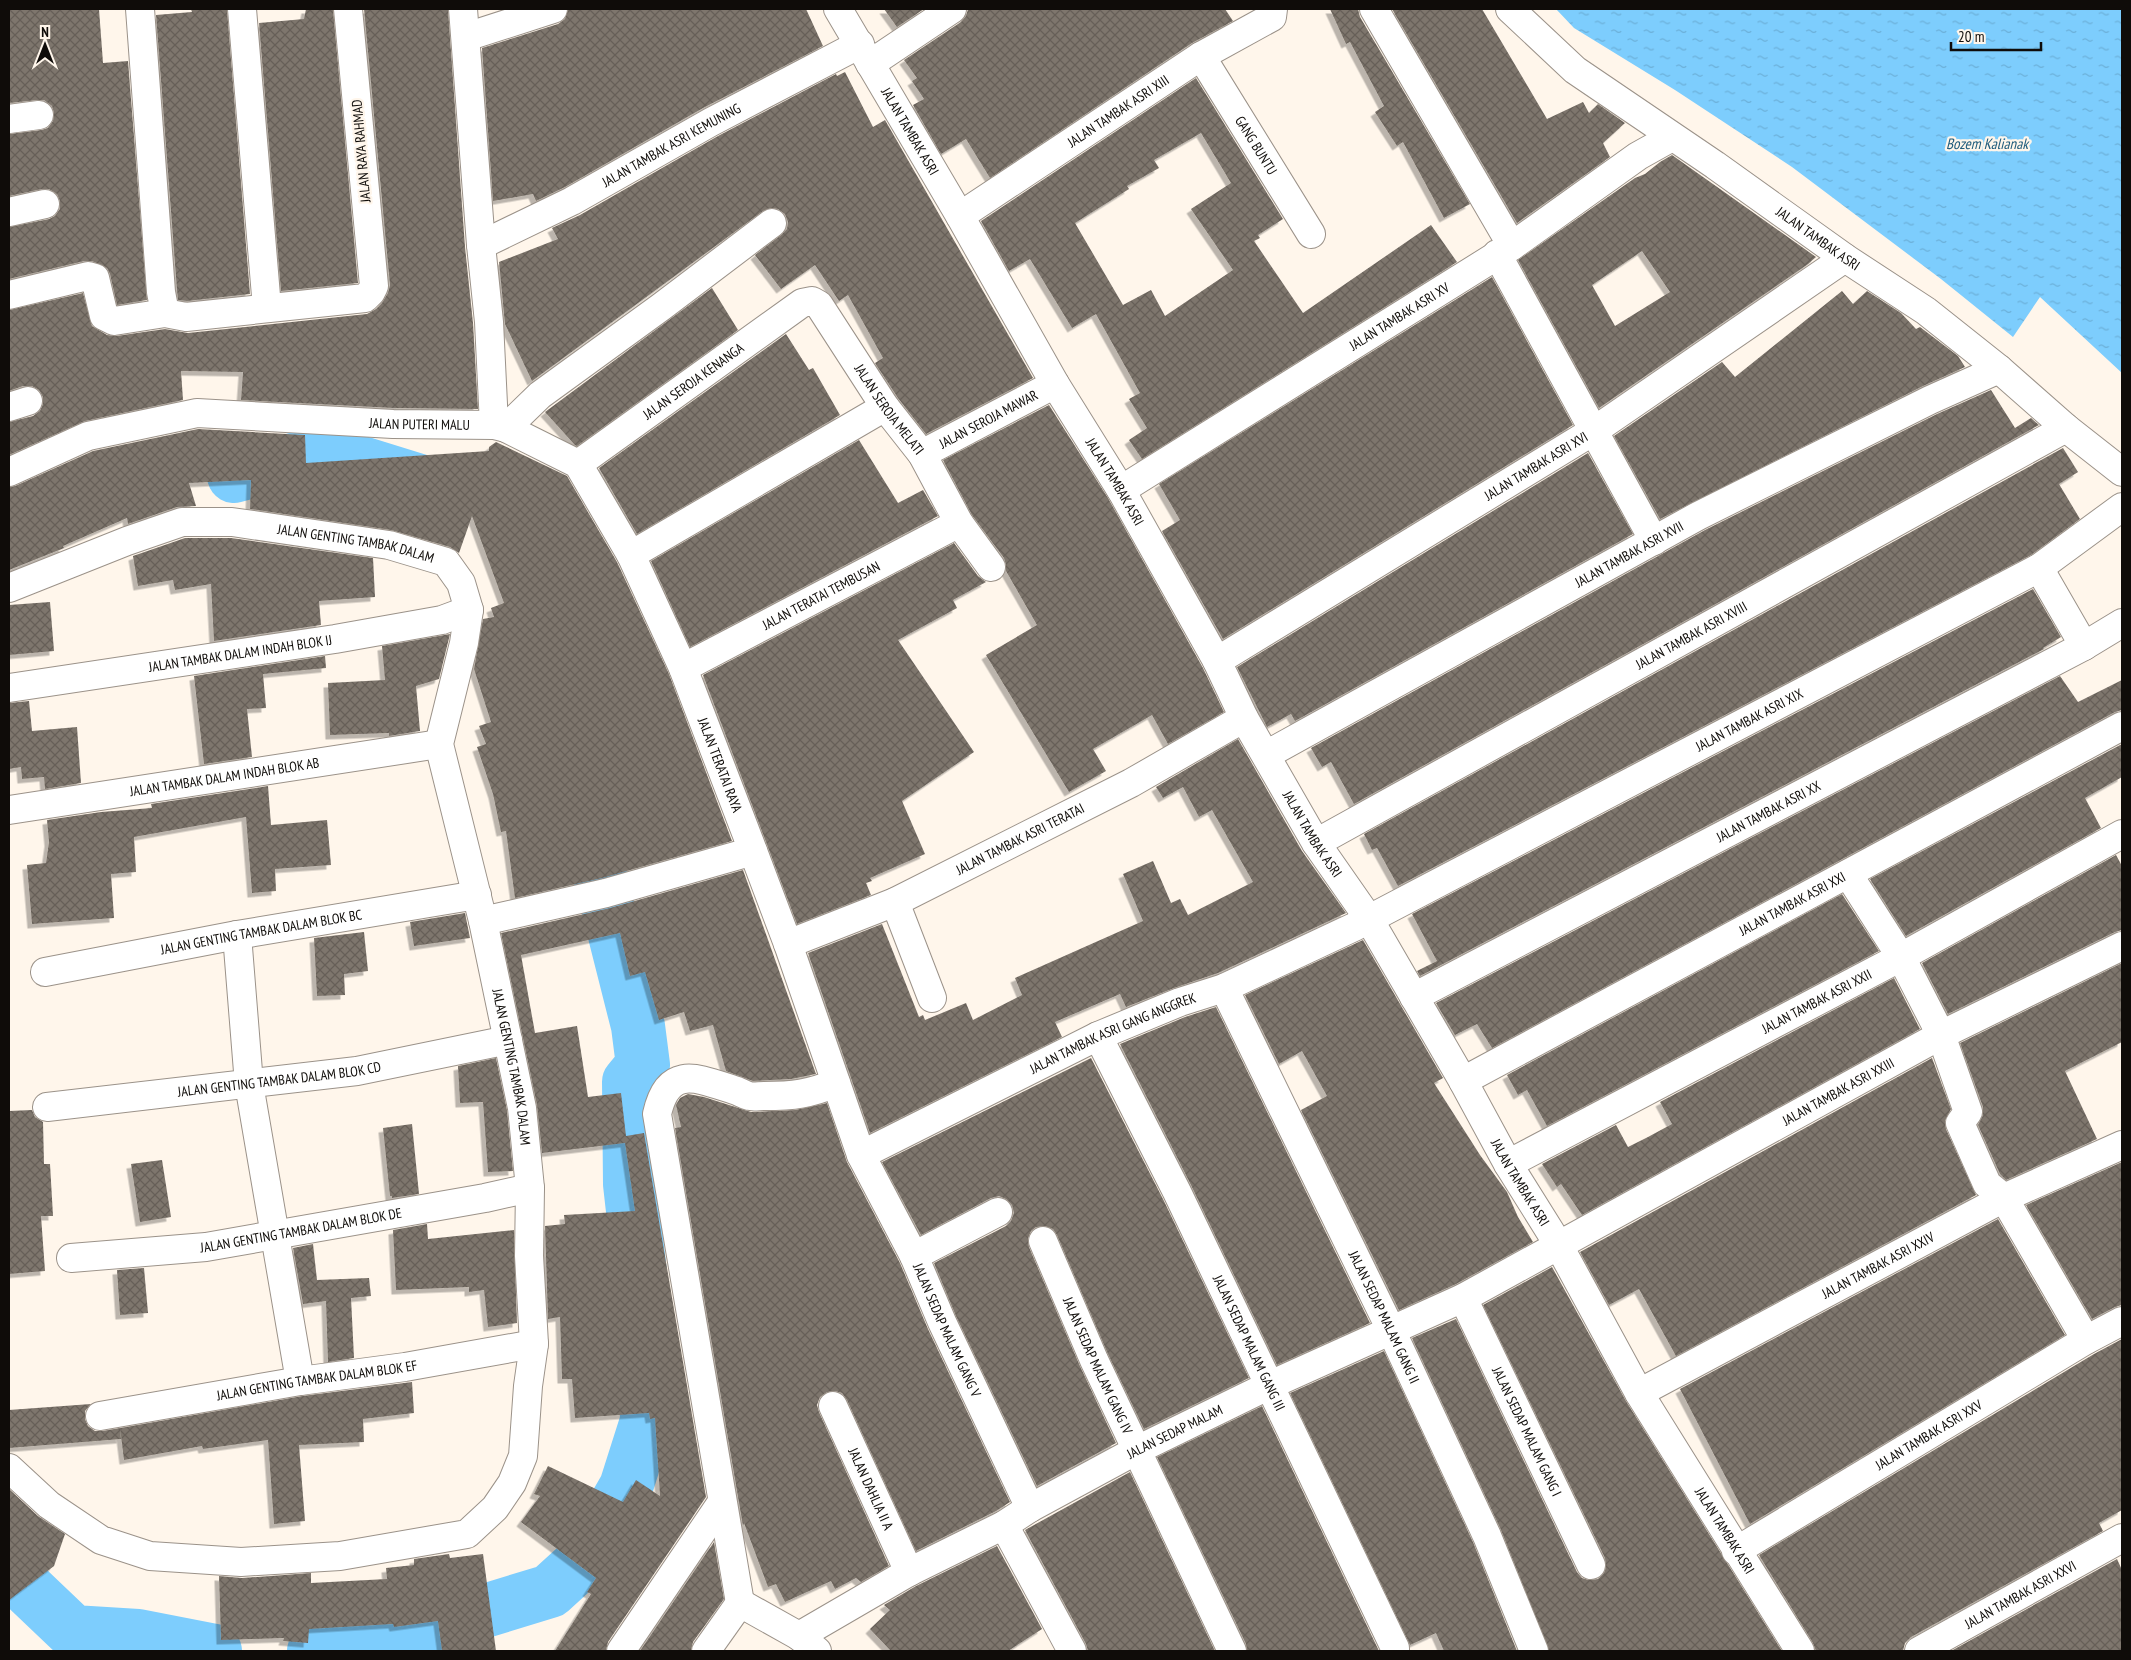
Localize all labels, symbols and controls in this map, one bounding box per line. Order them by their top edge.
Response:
north arrow [20,20,70,70]
scale bar [1951,20,2041,52]
text: N [41,23,49,41]
text: 20 m [1958,27,1984,46]
street label: JALAN TAMBAK ASRI XIII [1063,71,1173,152]
street label: JALAN TAMBAK ASRI [877,83,943,178]
street label: JALAN RAYA RAHMAD [348,99,375,204]
street label: JALAN TAMBAK ASRI KEMUNING [598,99,744,192]
street label: GANG BUNTU [1231,113,1281,178]
water label: Bozem Kalianak [1946,134,2030,153]
street label: JALAN TAMBAK ASRI [1772,202,1863,274]
street label: JALAN TAMBAK ASRI XV [1345,278,1453,355]
street label: JALAN SEROJA KENANGA [639,339,747,424]
street label: JALAN SEROJA MELATI [850,360,928,458]
street label: JALAN SEROJA MAWAR [935,386,1041,453]
street label: JALAN PUTERI MALU [368,414,470,434]
street label: JALAN TAMBAK ASRI XVI [1480,428,1591,505]
street label: JALAN TAMBAK ASRI [1081,434,1148,529]
street label: JALAN TAMBAK ASRI XVII [1571,517,1687,592]
street label: JALAN GENTING TAMBAK DALAM [275,520,436,567]
street label: JALAN TERATAI TEMBUSAN [758,557,883,634]
street label: JALAN TAMBAK ASRI XVIII [1632,597,1750,674]
street label: JALAN TAMBAK DALAM INDAH BLOK IJ [147,631,333,676]
street label: JALAN TAMBAK ASRI XIX [1692,684,1806,756]
street label: JALAN TERATAI RAYA [693,714,746,815]
street label: JALAN TAMBAK DALAM INDAH BLOK AB [128,754,320,800]
street label: JALAN TAMBAK ASRI XX [1712,777,1823,847]
street label: JALAN TAMBAK ASRI [1278,787,1346,881]
street label: JALAN TAMBAK ASRI TERATAI [952,799,1087,879]
street label: JALAN TAMBAK ASRI XXI [1735,868,1849,940]
street label: JALAN GENTING TAMBAK DALAM BLOK BC [158,905,364,959]
street label: JALAN TAMBAK ASRI XXII [1758,965,1875,1038]
street label: JALAN GENTING TAMBAK DALAM [488,986,535,1146]
street label: JALAN TAMBAK ASRI GANG ANGGREK [1026,989,1198,1078]
street label: JALAN TAMBAK ASRI XXIII [1778,1054,1897,1130]
street label: JALAN GENTING TAMBAK DALAM BLOK CD [176,1057,383,1101]
street label: JALAN TAMBAK ASRI [1487,1135,1553,1229]
street label: JALAN GENTING TAMBAK DALAM BLOK DE [199,1204,403,1257]
street label: JALAN TAMBAK ASRI XXIV [1818,1228,1938,1303]
street label: JALAN SEDAP MALAM GANG II [1344,1247,1424,1386]
street label: JALAN SEDAP MALAM GANG V [909,1260,985,1400]
street label: JALAN SEDAP MALAM GANG III [1209,1271,1289,1414]
street label: JALAN SEDAP MALAM GANG IV [1059,1293,1137,1437]
street label: JALAN GENTING TAMBAK DALAM BLOK EF [214,1356,419,1405]
street label: JALAN SEDAP MALAM GANG I [1488,1363,1566,1499]
street label: JALAN TAMBAK ASRI XXV [1871,1396,1986,1474]
street label: JALAN SEDAP MALAM [1123,1400,1226,1463]
street label: JALAN DAHLIA II A [844,1444,898,1533]
street label: JALAN TAMBAK ASRI [1691,1483,1759,1577]
street label: JALAN TAMBAK ASRI XXVI [1961,1556,2079,1633]

